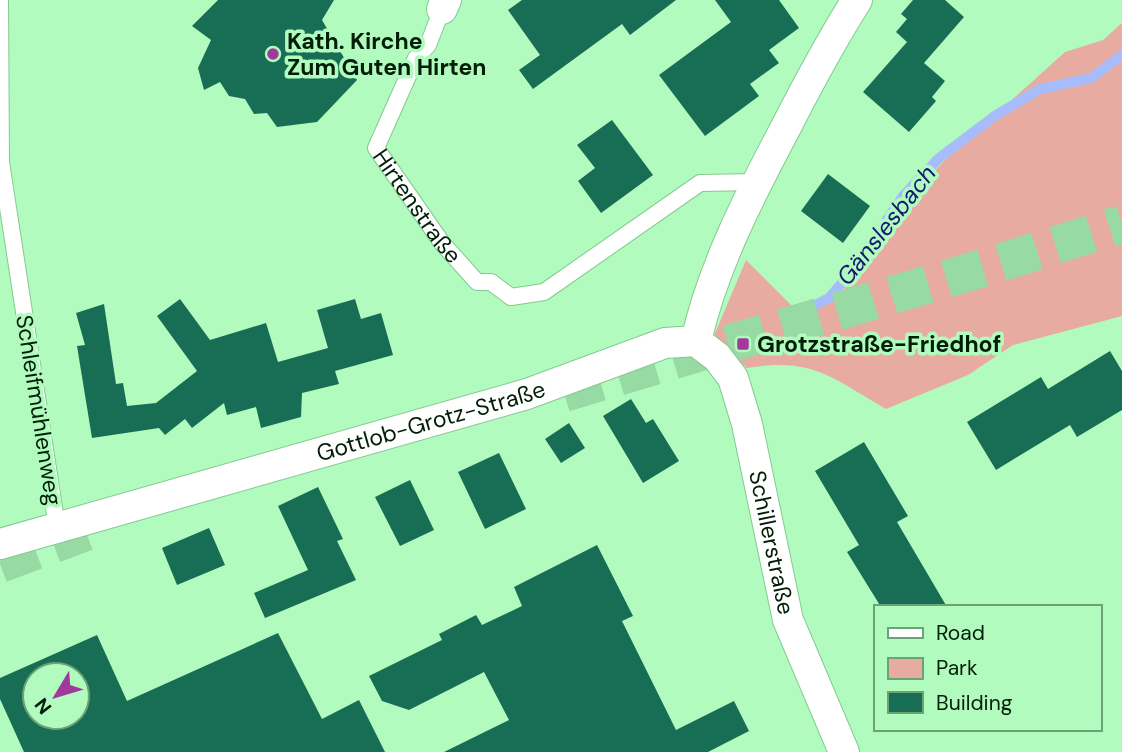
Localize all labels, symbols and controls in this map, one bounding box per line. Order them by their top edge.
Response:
place label: Kath. Kirche Zum Guten Hirten [287,26,487,82]
marker: Kath. Kirche Zum Guten Hirten [265,46,281,62]
street label: Hirtenstraße [366,143,468,270]
water label: Gänslesbach [829,159,943,291]
street label: Schleifmühlenweg [9,313,69,508]
place label: Grotzstraße-Friedhof [757,329,1001,359]
marker: Grotzstraße-Friedhof [735,336,751,352]
street label: Gottlob-Grotz-Straße [313,374,549,468]
street label: Schillerstraße [742,468,801,617]
legend [874,605,1101,731]
text: Road [936,619,985,647]
text: Park [936,654,978,682]
north arrow [21,661,91,731]
text: Building [936,689,1013,717]
text: N [29,693,57,719]

